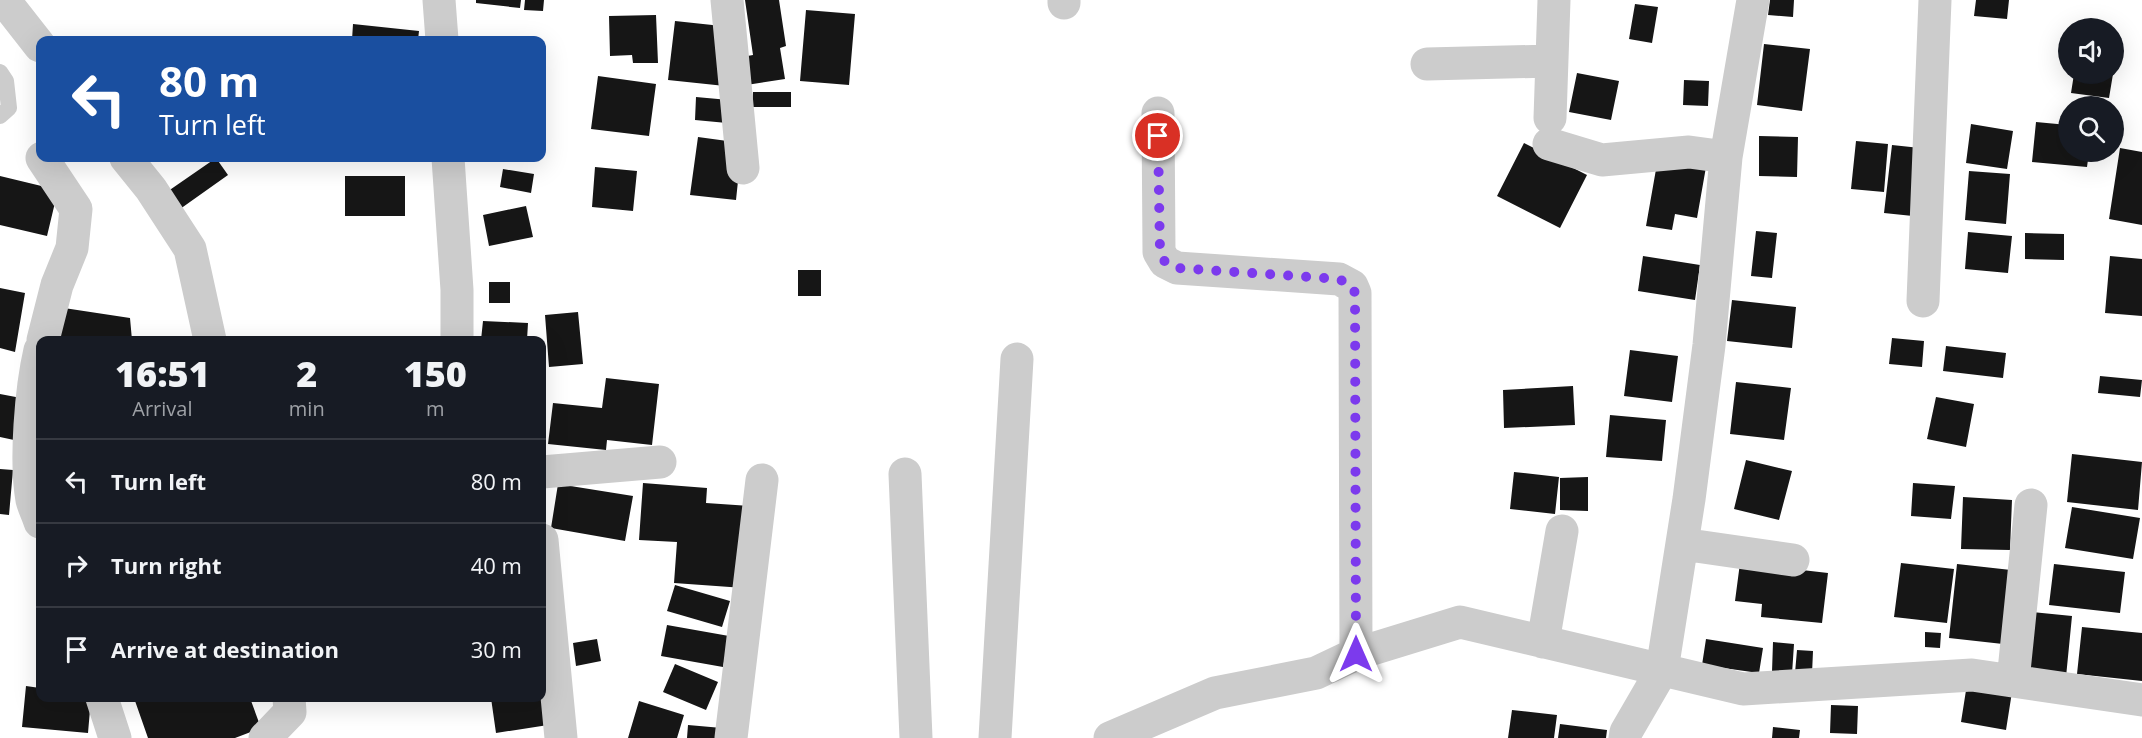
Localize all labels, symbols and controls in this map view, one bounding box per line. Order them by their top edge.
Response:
map controls [2058,18,2124,162]
button: sound [2058,18,2124,84]
text: 80 m [159,52,259,109]
icon: left [60,60,138,138]
button: search [2058,96,2124,162]
text: Turn left [159,106,266,143]
pin [1132,110,1183,161]
icon: arrive [1141,119,1174,152]
text: 16:51 [115,349,210,398]
text: 2 [296,349,317,398]
text: 150 [404,349,467,398]
text: Arrival [132,395,193,422]
text: min [289,395,325,422]
text: m [426,395,445,422]
icon: left [60,465,93,498]
text: Turn left [111,466,206,496]
text: 80 m [471,466,522,496]
icon: right [60,549,93,582]
text: Turn right [111,550,222,580]
text: 40 m [471,550,522,580]
position arrow [1324,622,1388,686]
icon: arrive [60,633,93,666]
text: Arrive at destination [111,634,339,664]
text: 30 m [471,634,522,664]

